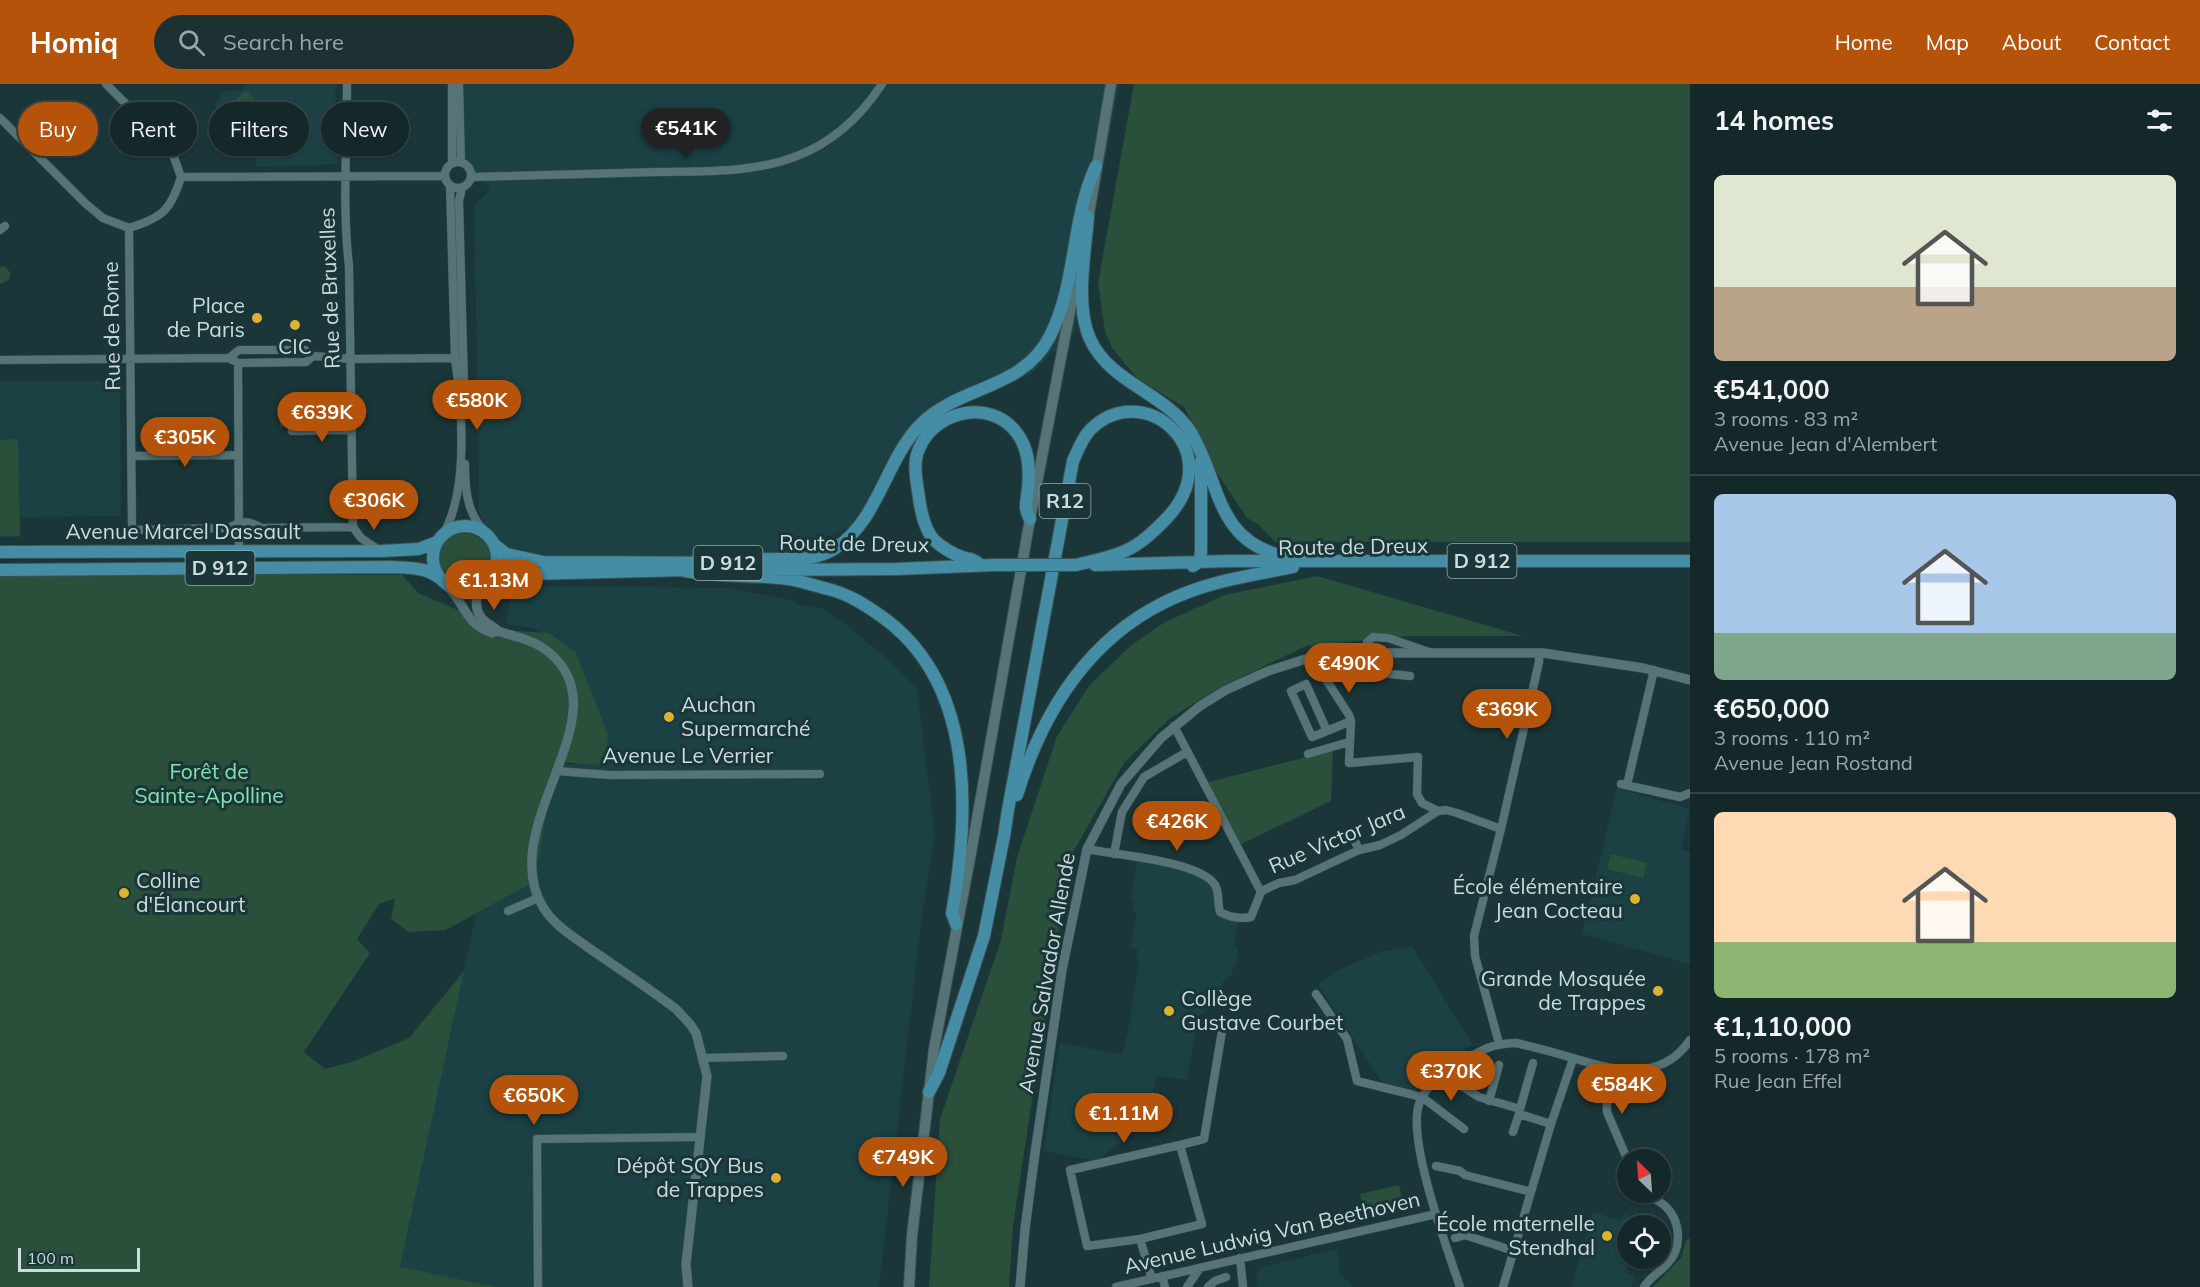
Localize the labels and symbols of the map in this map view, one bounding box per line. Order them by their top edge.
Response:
pin: €541K [644,108,728,159]
street label: Rue de Bruxelles [313,207,345,369]
street label: Rue de Rome [97,261,125,391]
place label: Place de Paris [167,292,245,342]
marker: Place de Paris [250,311,264,325]
marker: CIC [288,318,302,332]
place label: CIC [278,333,312,359]
pin: €580K [435,380,519,431]
pin: €639K [280,392,364,443]
pin: €305K [143,417,227,468]
pin: €306K [332,480,416,531]
road number: R12 [1040,484,1090,518]
street label: Avenue Marcel Dassault [65,518,301,544]
street label: Route de Dreux [779,529,929,557]
street label: Route de Dreux [1278,532,1428,560]
road number: D 912 [1448,544,1516,578]
road number: D 912 [694,546,762,580]
road number: D 912 [186,551,254,585]
pin: €1.13M [445,560,543,611]
pin: €490K [1307,643,1391,694]
pin: €369K [1465,689,1549,740]
place label: Auchan Supermarché [681,691,811,741]
marker: Auchan Supermarché [662,710,676,724]
street label: Avenue Le Verrier [602,742,774,768]
park label: Forêt de Sainte-Apolline [134,758,284,808]
street label: Rue Victor Jara [1265,798,1409,878]
pin: €426K [1135,801,1219,852]
street label: Avenue Salvador Allende [1012,851,1080,1095]
place label: Colline d'Élancourt [136,867,245,917]
place label: École élémentaire Jean Cocteau [1453,873,1623,923]
marker: Colline d'Élancourt [117,886,131,900]
marker: École élémentaire Jean Cocteau [1628,892,1642,906]
place label: Grande Mosquée de Trappes [1481,965,1646,1015]
marker: Grande Mosquée de Trappes [1651,984,1665,998]
place label: Collège Gustave Courbet [1181,985,1343,1035]
marker: Collège Gustave Courbet [1162,1004,1176,1018]
pin: €370K [1409,1051,1493,1102]
pin: €584K [1580,1064,1664,1115]
pin: €650K [492,1075,576,1126]
pin: €1.11M [1075,1093,1173,1144]
pin: €749K [861,1137,945,1188]
north arrow [1617,1149,1671,1203]
place label: Dépôt SQY Bus de Trappes [616,1152,764,1202]
marker: Dépôt SQY Bus de Trappes [769,1171,783,1185]
street label: Avenue Ludwig Van Beethoven [1121,1185,1422,1279]
place label: École maternelle Stendhal [1436,1210,1595,1260]
marker: École maternelle Stendhal [1600,1229,1614,1243]
scale bar [18,1245,140,1272]

